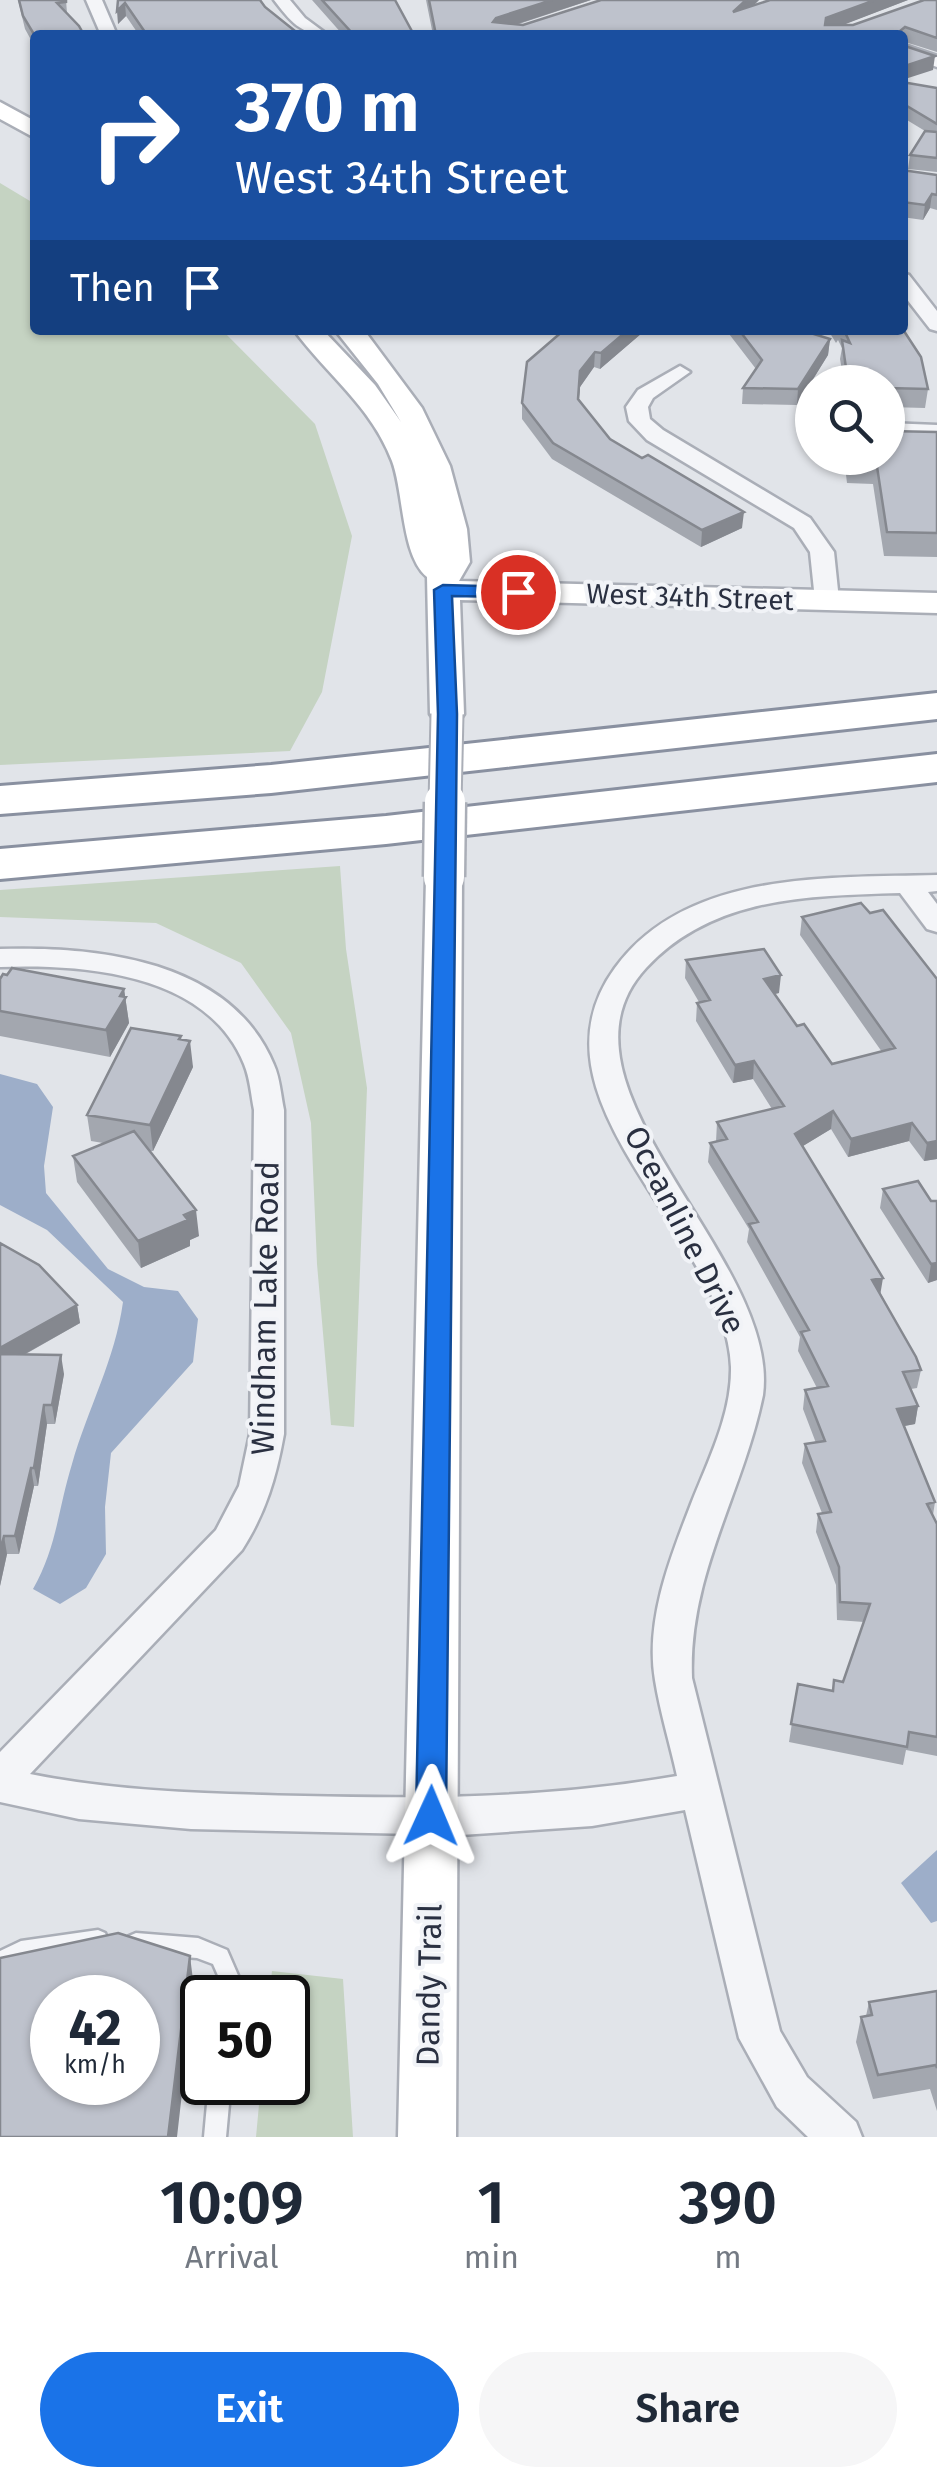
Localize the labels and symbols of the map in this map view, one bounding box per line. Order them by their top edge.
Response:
pin [476,550,561,635]
street label: West 34th Street [586,577,795,617]
street label: Oceanline Drive [616,1120,754,1340]
street label: Windham Lake Road [243,1161,287,1455]
position arrow [379,1764,483,1868]
street label: Dandy Trail [409,1903,449,2067]
speed limit sign: 50 [180,1975,310,2105]

